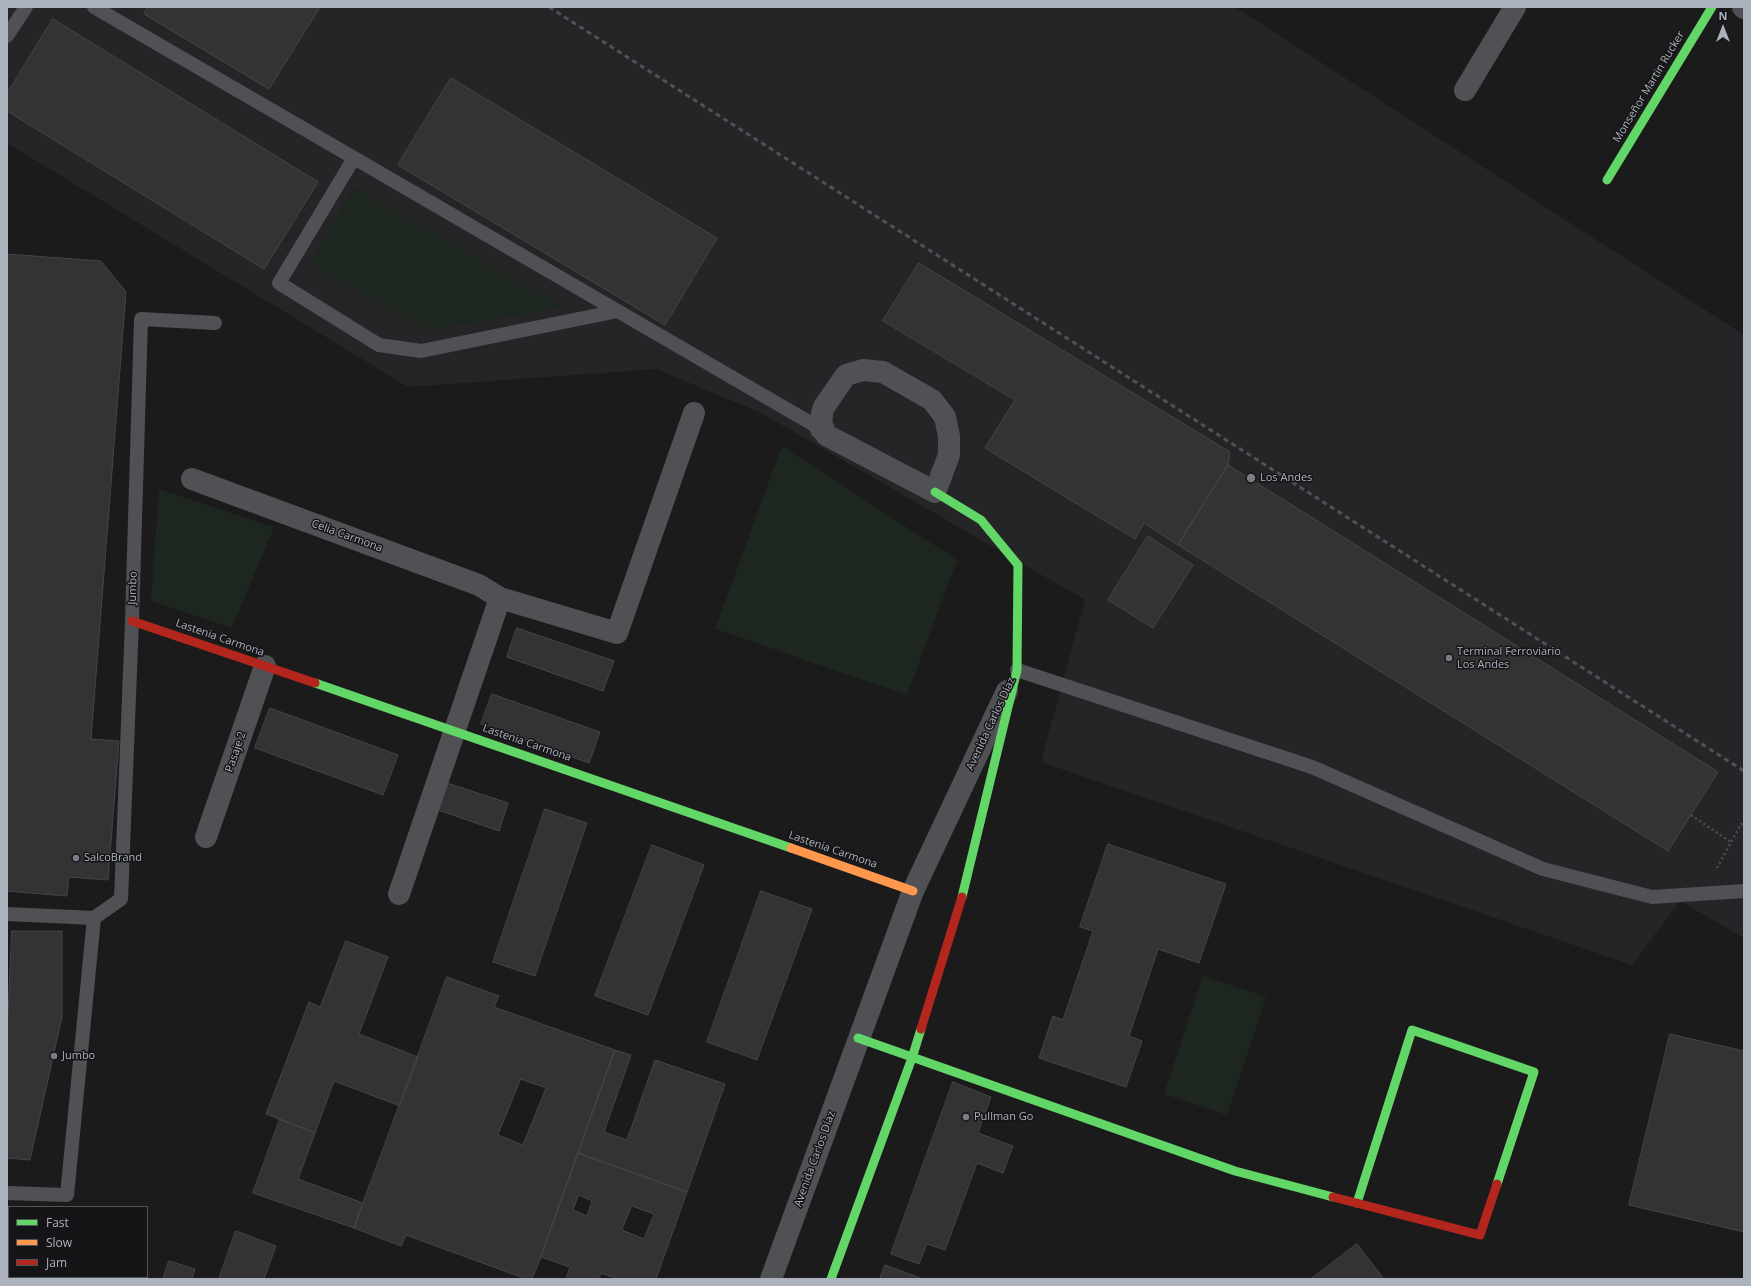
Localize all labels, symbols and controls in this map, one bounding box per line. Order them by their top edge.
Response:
north arrow [1703,8,1743,48]
text: N [1719,8,1727,23]
street label: Monseñor Martin Rucker [1611,29,1687,145]
place label: Los Andes [1260,471,1312,485]
marker: Los Andes [1245,472,1257,484]
street label: Celia Carmona [310,517,384,555]
street label: Jumbo [126,571,140,605]
street label: Lastenia Carmona [174,617,266,659]
place label: Terminal Ferroviario Los Andes [1457,645,1561,671]
marker: Terminal Ferroviario Los Andes [1444,653,1454,663]
street label: Avenida Carlos Díaz [964,675,1018,773]
street label: Lastenia Carmona [481,722,573,764]
street label: Pasaje 2 [223,730,249,774]
street label: Lastenia Carmona [787,829,879,871]
place label: SalcoBrand [84,851,142,865]
marker: SalcoBrand [71,853,81,863]
place label: Jumbo [62,1049,95,1063]
marker: Jumbo [49,1051,59,1061]
street label: Avenida Carlos Díaz [792,1109,838,1209]
place label: Pullman Go [974,1110,1033,1124]
marker: Pullman Go [961,1112,971,1122]
legend [8,1206,148,1278]
text: Fast [46,1214,69,1231]
text: Slow [46,1234,72,1251]
text: Jam [46,1254,67,1271]

